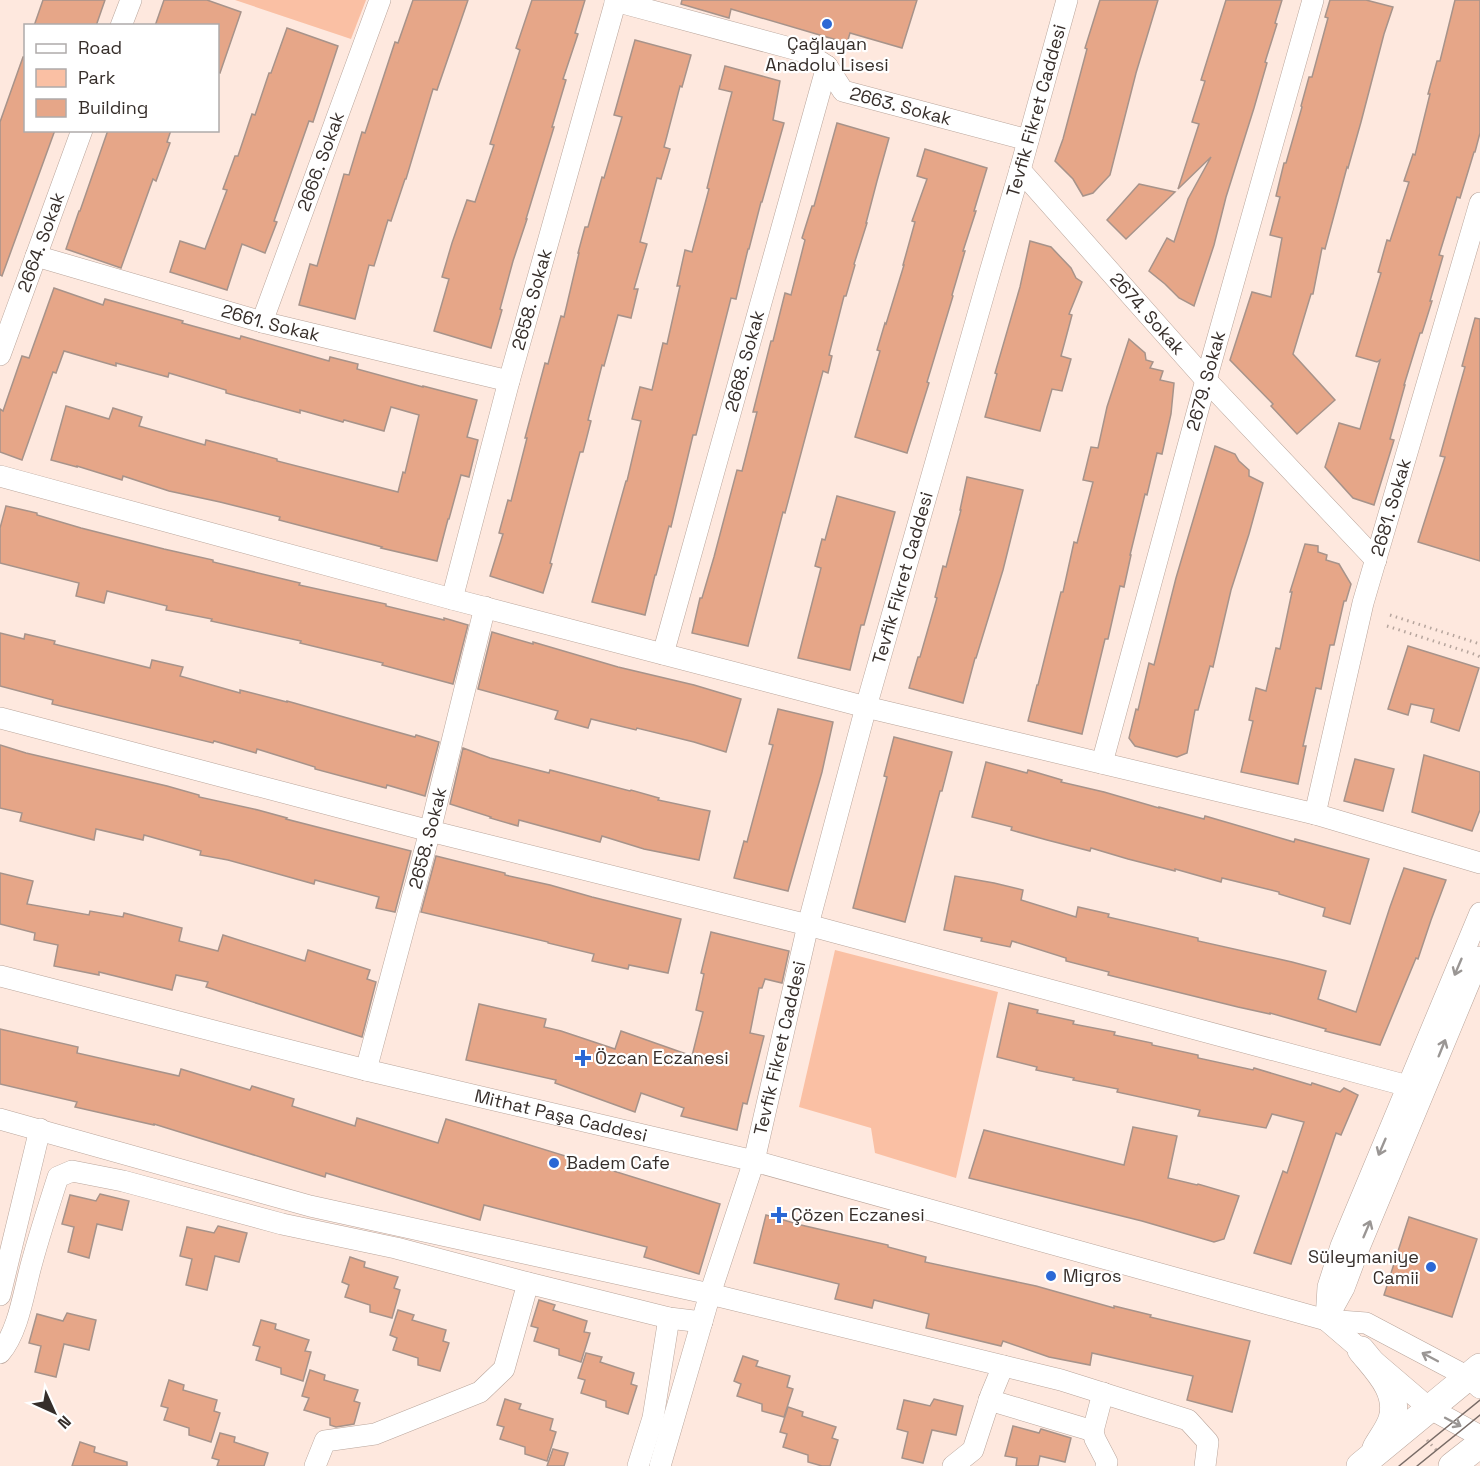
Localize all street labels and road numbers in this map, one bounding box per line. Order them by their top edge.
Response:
street label: Tevfik Fikret Caddesi [1001,22,1071,200]
street label: 2663. Sokak [847,81,954,130]
street label: 2666. Sokak [292,108,349,214]
street label: 2664. Sokak [12,189,69,295]
street label: 2658. Sokak [506,246,557,353]
street label: 2674. Sokak [1105,267,1190,360]
street label: 2661. Sokak [219,299,322,346]
street label: 2668. Sokak [719,307,769,414]
street label: 2679. Sokak [1181,328,1230,433]
street label: 2681. Sokak [1365,455,1416,559]
street label: Tevfik Fikret Caddesi [867,489,938,667]
street label: 2658. Sokak [403,784,451,891]
street label: Tevfik Fikret Caddesi [748,959,810,1137]
street label: Mithat Paşa Caddesi [472,1084,650,1147]

